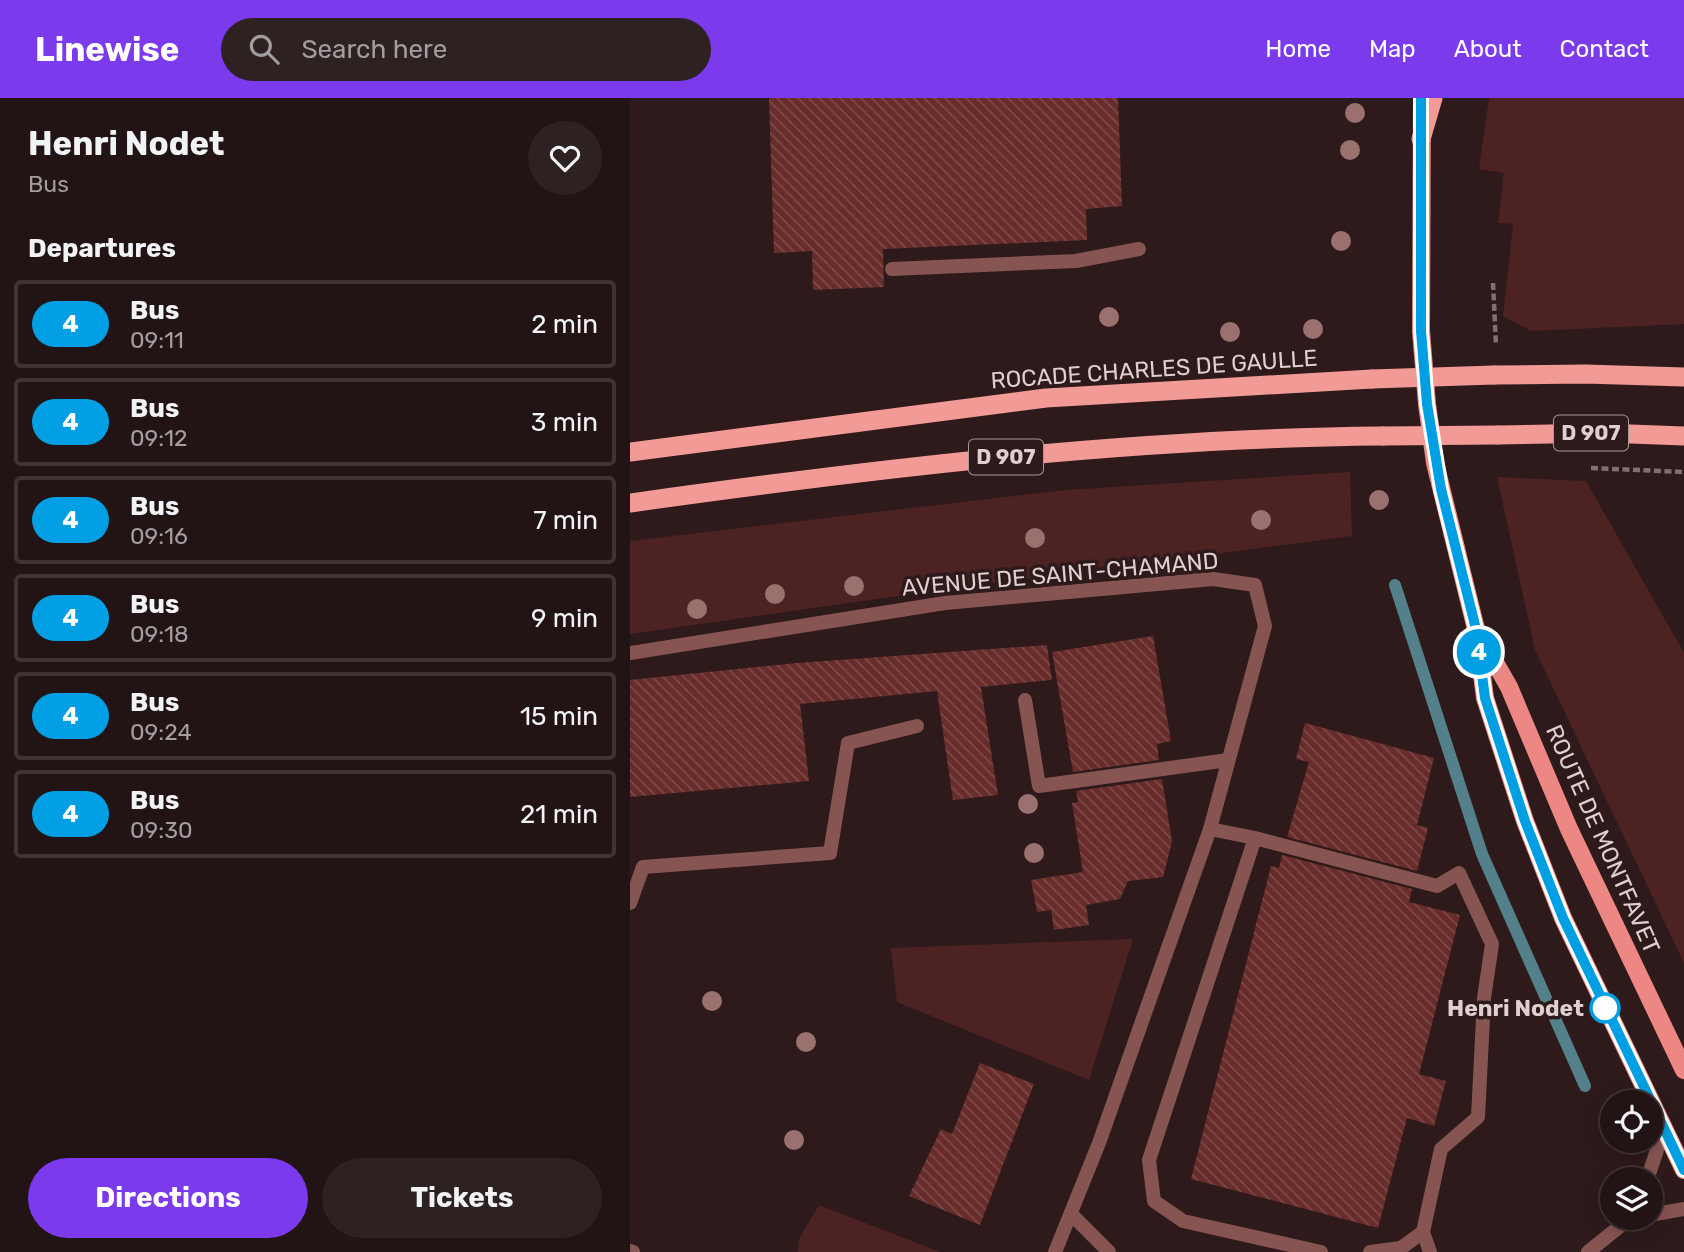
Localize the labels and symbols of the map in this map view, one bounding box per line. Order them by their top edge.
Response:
street label: ROCADE CHARLES DE GAULLE [990,344,1318,394]
road number: D 907 [1554,416,1628,450]
road number: D 907 [969,440,1043,474]
street label: AVENUE DE SAINT-CHAMAND [901,546,1219,602]
line badge: 4 [1456,629,1502,675]
street label: ROUTE DE MONTFAVET [1540,720,1666,958]
marker: Henri Nodet [1590,993,1620,1023]
place label: Henri Nodet [1447,994,1584,1022]

